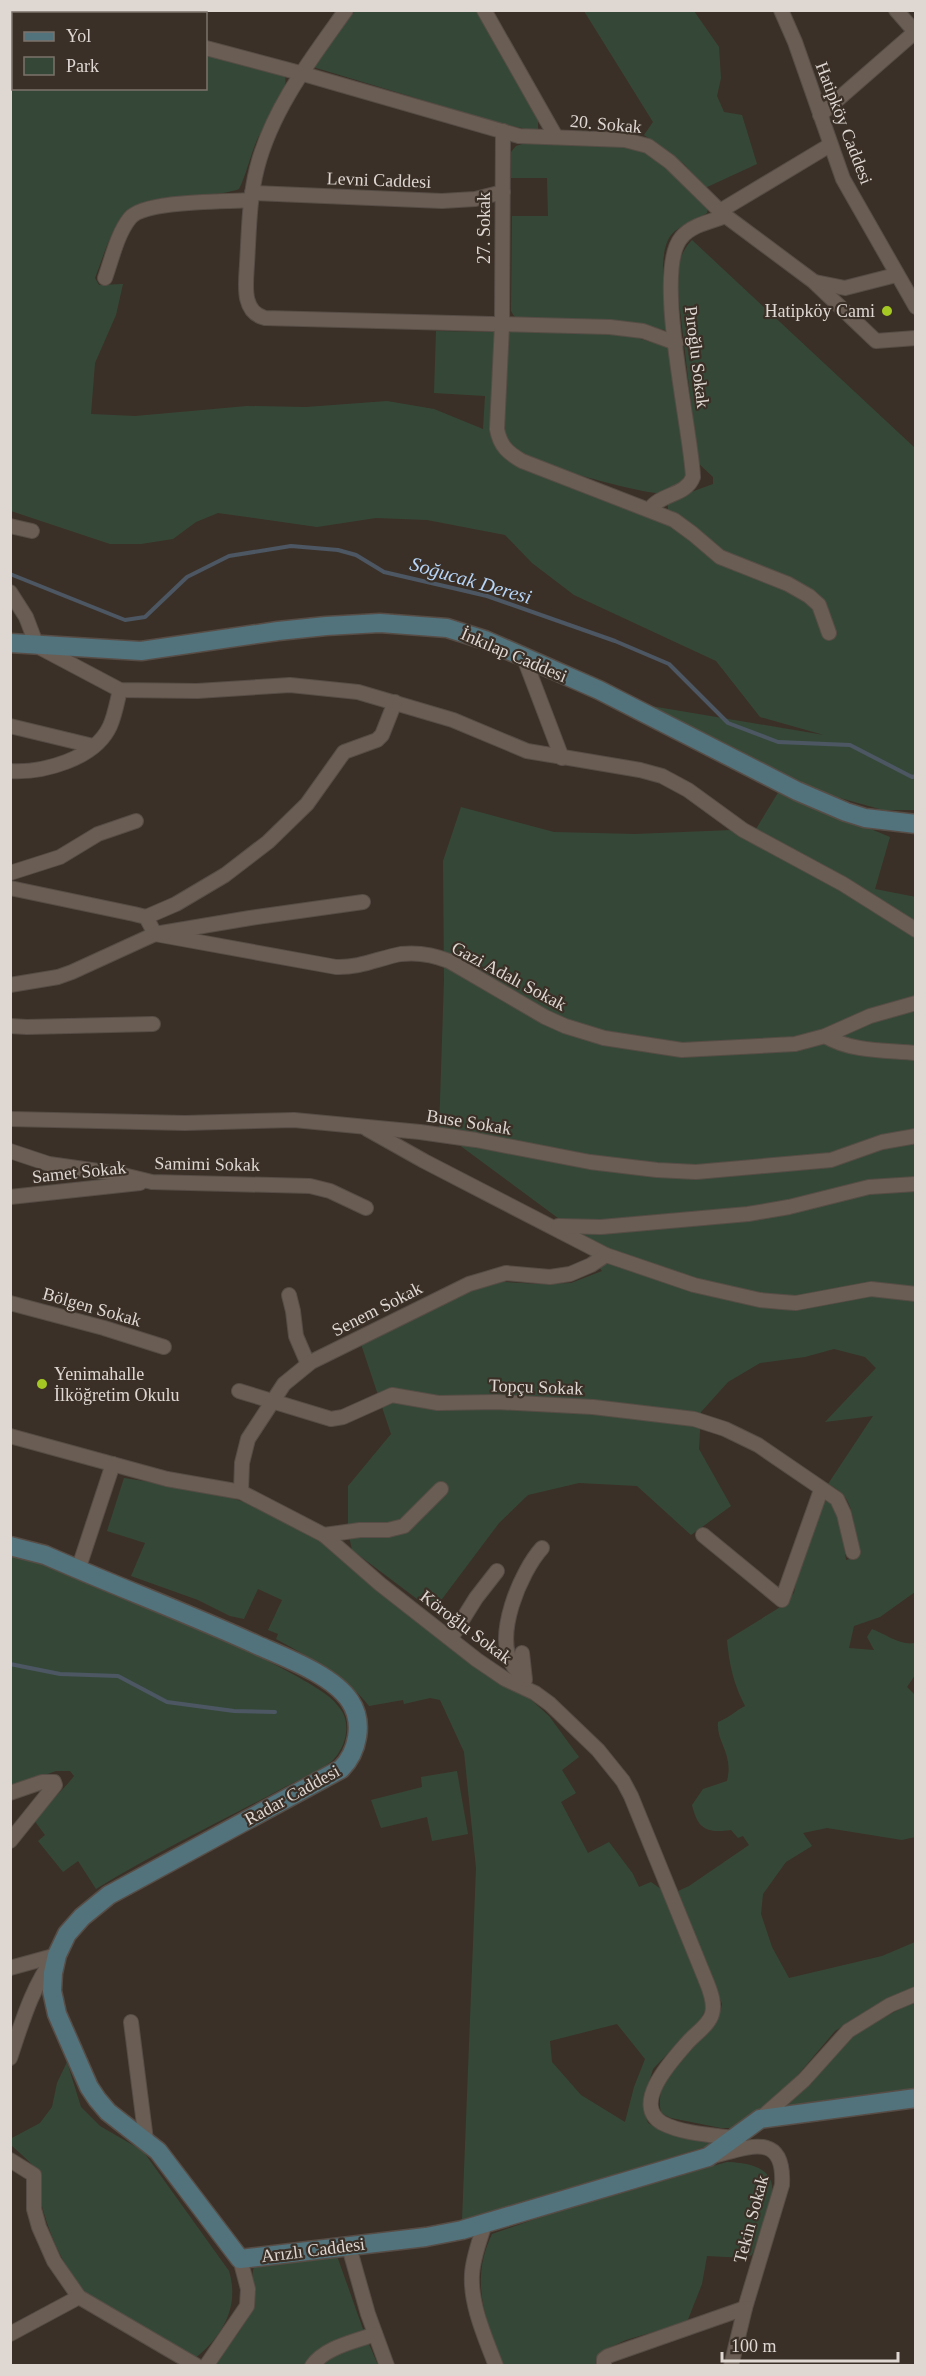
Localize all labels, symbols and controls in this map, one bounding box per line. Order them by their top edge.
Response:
legend [12,12,207,90]
text: Yol [66,26,91,46]
text: Park [66,56,99,76]
street label: Hatipköy Caddesi [811,59,877,187]
street label: 20. Sokak [569,111,643,137]
street label: Levni Caddesi [326,168,432,192]
street label: 27. Sokak [474,192,494,264]
place label: Hatipköy Cami [765,301,875,321]
marker: Hatipköy Cami [880,304,894,318]
street label: Pıroğlu Sokak [681,305,713,409]
water label: Soğucak Deresi [407,552,534,609]
street label: İnkılap Caddesi [458,624,570,686]
street label: Gazi Adalı Sokak [448,937,570,1015]
street label: Buse Sokak [425,1105,513,1139]
street label: Samimi Sokak [154,1153,260,1175]
street label: Samet Sokak [31,1157,127,1187]
street label: Senem Sokak [329,1278,425,1340]
street label: Bölgen Sokak [40,1283,144,1331]
place label: Yenimahalle İlköğretim Okulu [54,1364,179,1405]
street label: Topçu Sokak [489,1375,583,1399]
marker: Yenimahalle İlköğretim Okulu [35,1377,49,1391]
street label: Köroğlu Sokak [416,1586,516,1668]
street label: Radar Caddesi [241,1761,343,1829]
street label: Tekin Sokak [730,2173,772,2265]
street label: Arızlı Caddesi [260,2234,366,2266]
scale bar [722,2325,898,2363]
text: 100 m [731,2336,777,2356]

